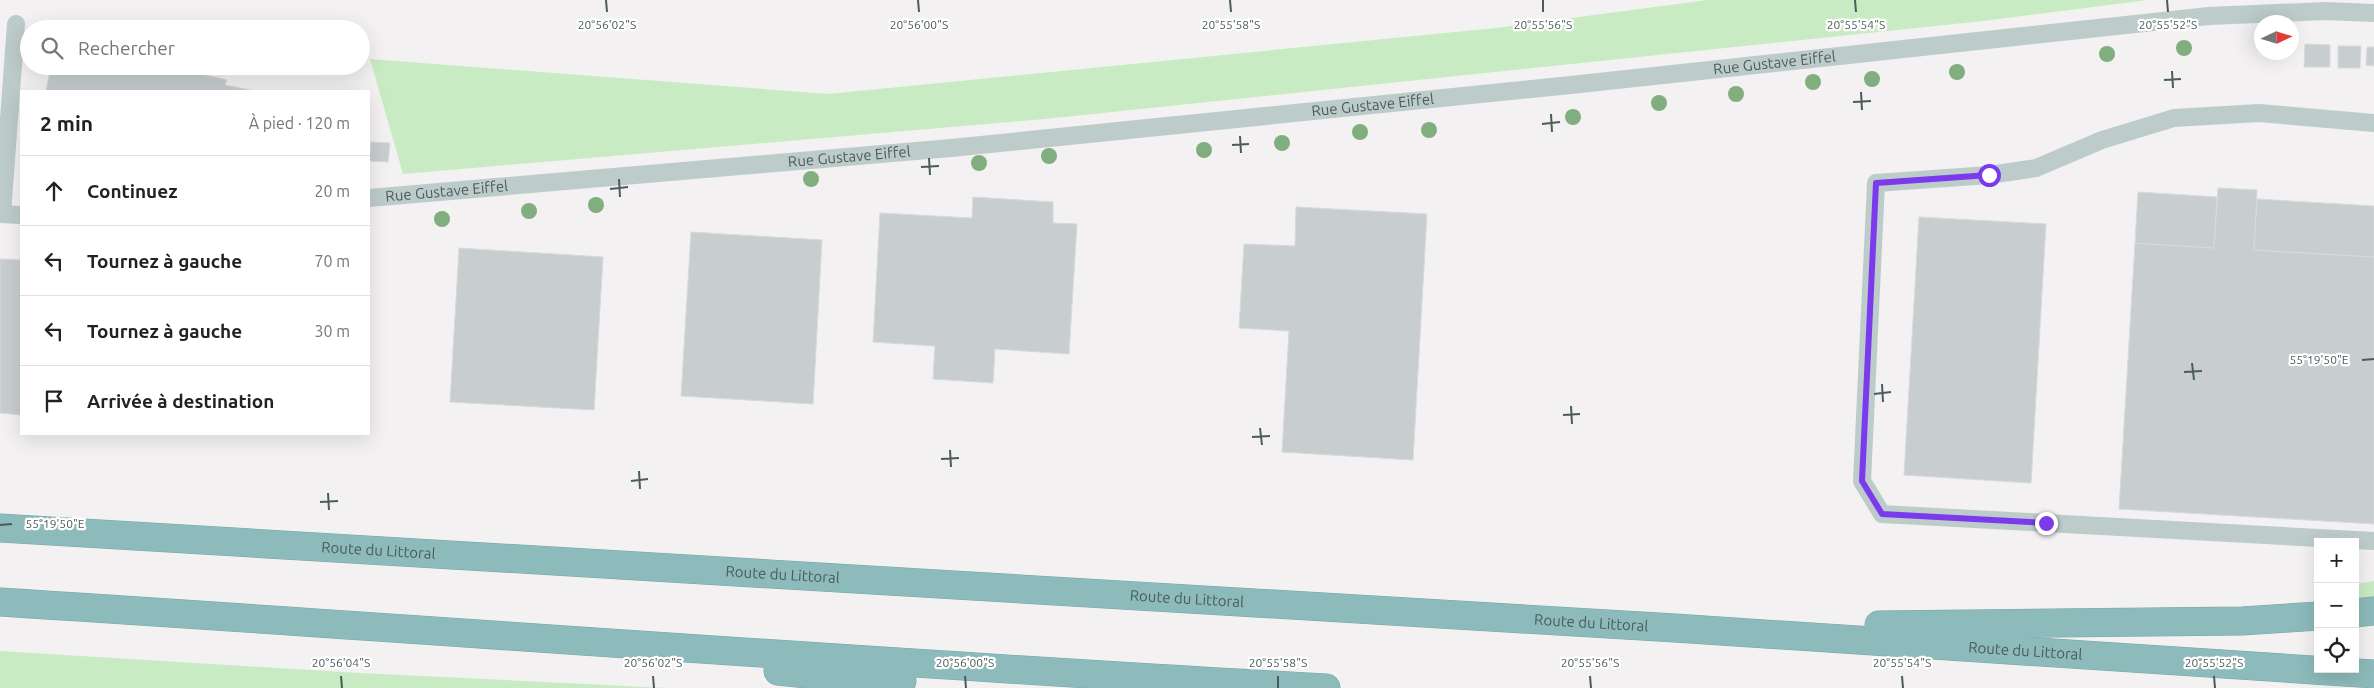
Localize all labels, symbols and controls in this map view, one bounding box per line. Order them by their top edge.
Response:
north arrow [2254,15,2299,60]
text: 20°56'02"S [578,18,636,31]
text: 20°56'00"S [890,18,948,31]
text: 20°55'58"S [1202,18,1260,31]
text: 20°55'56"S [1514,18,1572,31]
text: 20°55'54"S [1827,18,1885,31]
text: 20°55'52"S [2139,18,2197,31]
search box [20,20,370,75]
icon: search [38,34,66,62]
text: Rechercher [78,37,175,59]
street label: Rue Gustave Eiffel [1712,47,1837,78]
street label: Rue Gustave Eiffel [1311,90,1435,119]
text: 2 min [40,111,93,135]
text: À pied · 120 m [249,114,350,132]
street label: Rue Gustave Eiffel [787,143,911,170]
route start [1978,164,2001,187]
icon: ahead [40,177,68,205]
street label: Rue Gustave Eiffel [385,177,509,205]
text: Continuez [87,180,177,202]
text: 20 m [314,182,350,200]
icon: left [40,247,68,275]
text: Tournez à gauche [87,250,242,272]
text: 70 m [314,252,350,270]
icon: left [40,317,68,345]
text: Tournez à gauche [87,320,242,342]
text: 30 m [314,322,350,340]
text: 55°19'50"E [2290,353,2349,366]
icon: arrive [40,387,68,415]
text: Arrivée à destination [87,390,274,412]
route end [2035,512,2058,535]
text: 55°19'50"E [26,517,85,530]
street label: Route du Littoral [321,538,436,562]
map controls [2314,538,2359,673]
button: + [2314,538,2359,583]
street label: Route du Littoral [725,562,840,586]
button: − [2314,583,2359,628]
street label: Route du Littoral [1129,586,1245,610]
street label: Route du Littoral [1534,611,1649,634]
button: locate [2314,628,2359,673]
street label: Route du Littoral [1968,638,2083,663]
text: 20°56'04"S [312,656,370,669]
text: 20°56'02"S [624,656,682,669]
text: 20°56'00"S [936,656,994,669]
text: 20°55'58"S [1249,656,1307,669]
text: 20°55'56"S [1561,656,1619,669]
text: 20°55'54"S [1873,656,1931,669]
text: 20°55'52"S [2185,656,2243,669]

